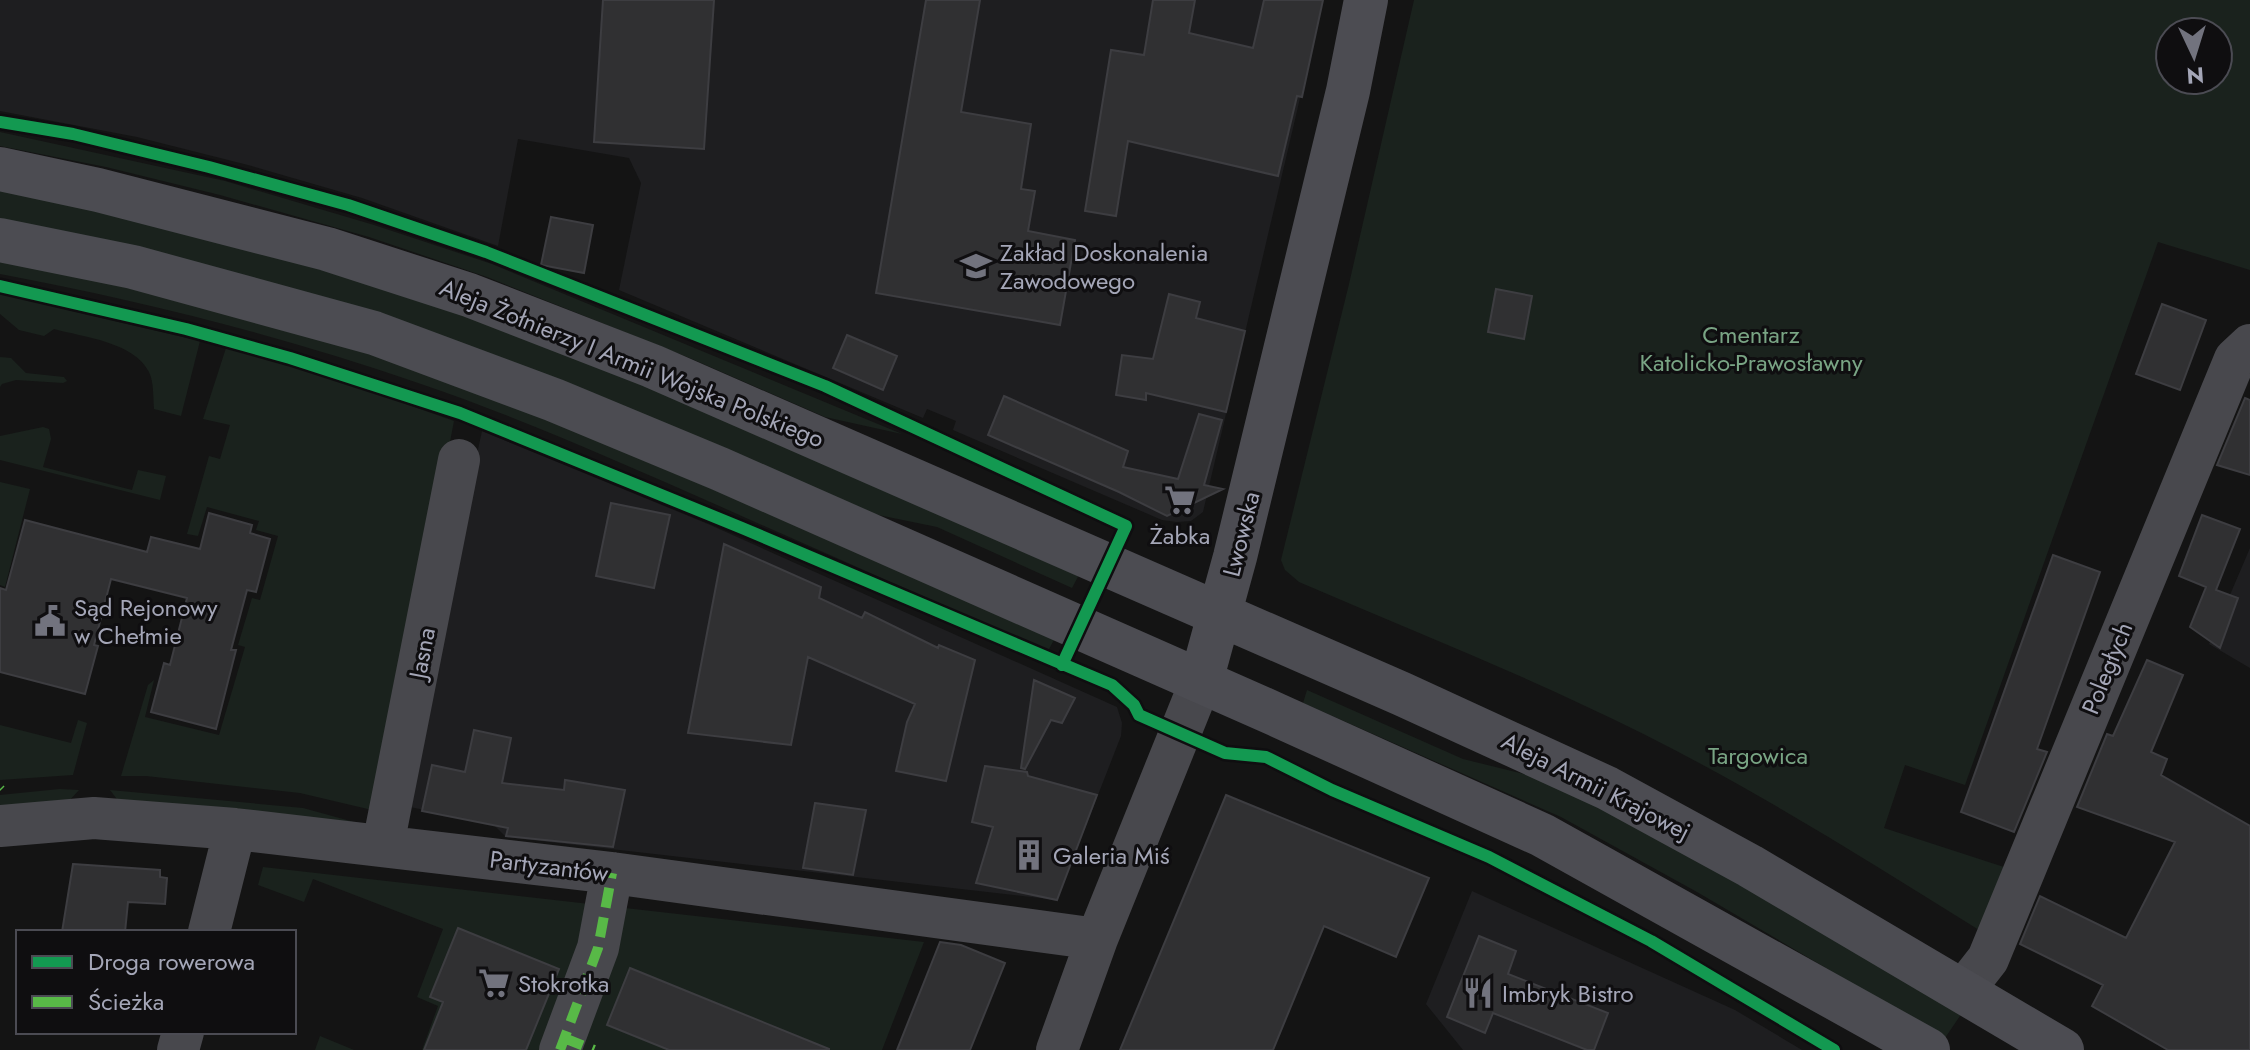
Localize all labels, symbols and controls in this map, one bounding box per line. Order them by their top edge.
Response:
north arrow [2154,16,2234,96]
text: N [2186,59,2205,93]
place label: Zakład Doskonalenia Zawodowego [1000,235,1208,298]
school or university icon: Zakład Doskonalenia Zawodowego [959,249,993,283]
street label: Aleja Żołnierzy I Armii Wojska Polskiego [435,270,829,456]
park label: Cmentarz Katolicko-Prawosławny [1640,317,1863,380]
supermarket icon: Żabka [1163,483,1197,517]
street label: Lwowska [1214,488,1268,580]
place label: Żabka [1150,518,1210,553]
place label: Sąd Rejonowy w Chełmie [74,590,218,653]
public building icon: Sąd Rejonowy w Chełmie [33,604,67,638]
street label: Poległych [2073,617,2141,719]
street label: Jasna [399,625,444,684]
street label: Aleja Armii Krajowej [1496,723,1696,849]
park label: Targowica [1708,738,1808,773]
building icon: Galeria Miś [1012,838,1046,872]
place label: Galeria Miś [1053,838,1170,873]
street label: Partyzantów [488,841,611,891]
legend [16,930,296,1034]
text: Droga rowerowa [88,944,255,979]
supermarket icon: Stokrotka [477,966,511,1000]
place label: Stokrotka [518,966,609,1001]
restaurant icon: Imbryk Bistro [1461,976,1495,1010]
place label: Imbryk Bistro [1502,976,1634,1011]
text: Ścieżka [88,984,164,1019]

